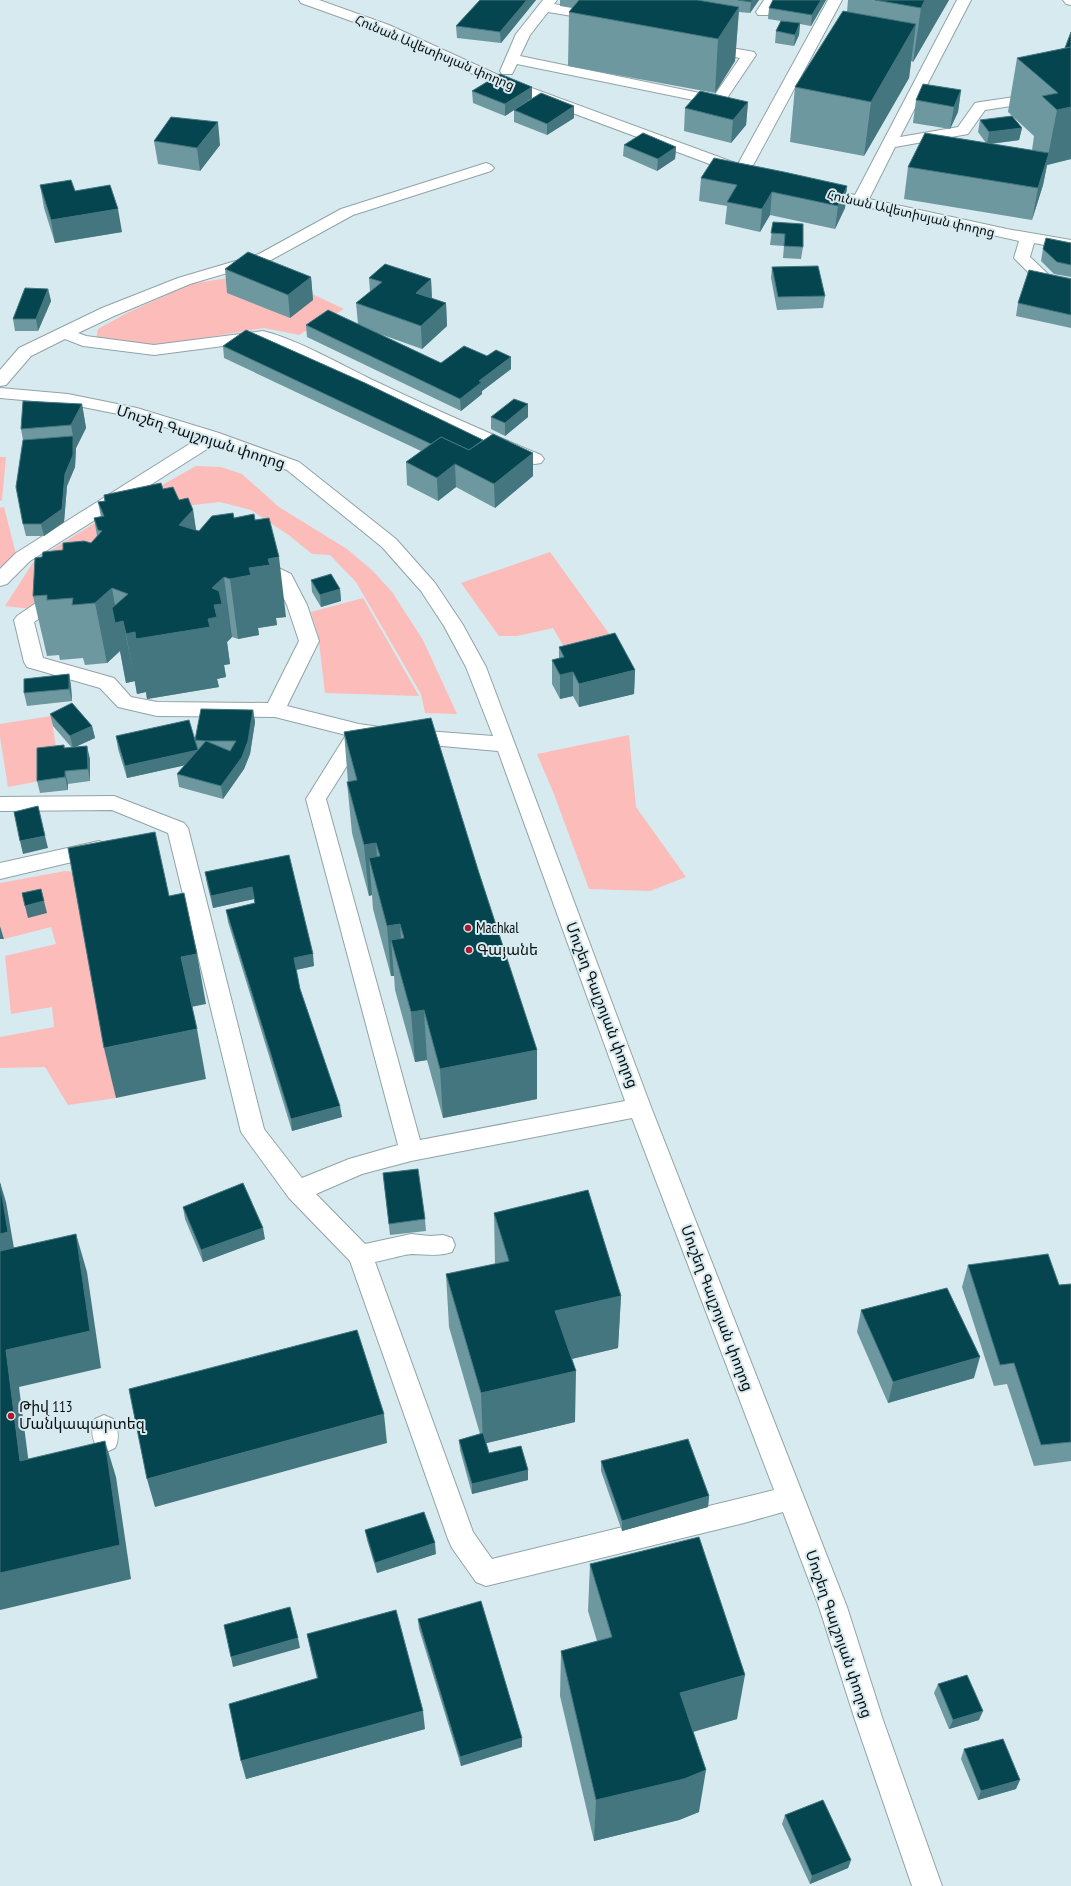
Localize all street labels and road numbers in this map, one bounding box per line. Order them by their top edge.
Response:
street label: Հունան Ավետիսյան փողոց [352,11,517,94]
street label: Հունան Ավետիսյան փողոց [825,186,996,241]
street label: Մուշեղ Գալշոյան փողոց [114,400,288,473]
street label: Մուշեղ Գալշոյան փողոց [562,919,643,1091]
street label: Մուշեղ Գալշոյան փողոց [677,1222,758,1394]
street label: Մուշեղ Գալշոյան փողոց [802,1547,877,1720]

